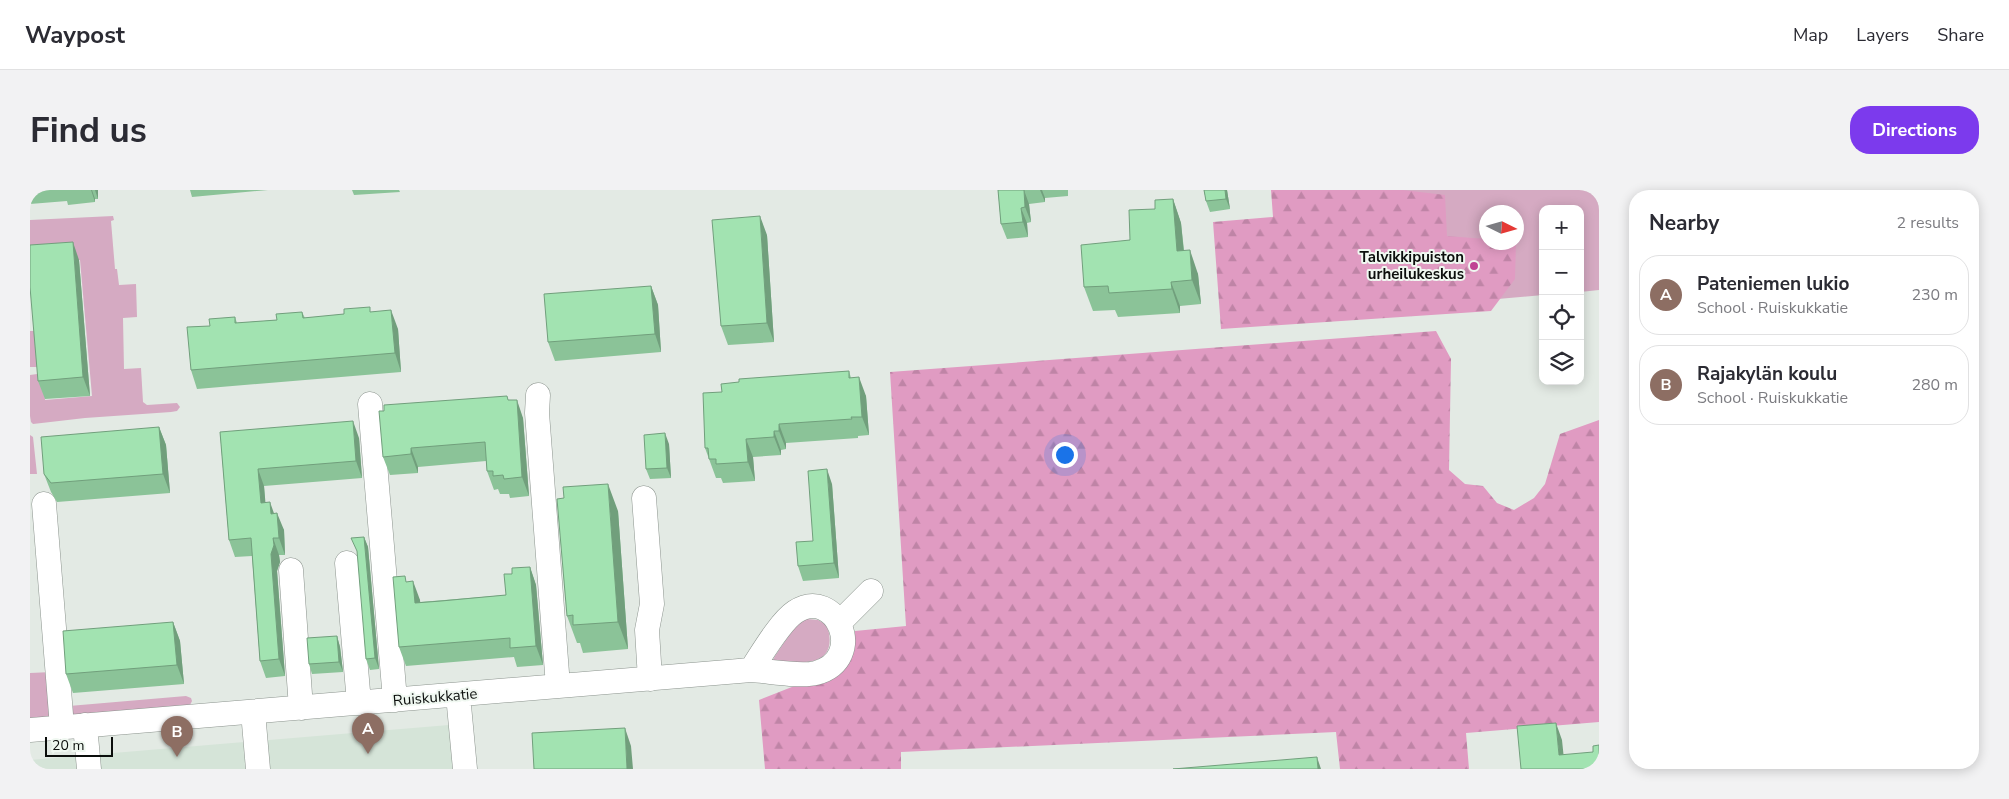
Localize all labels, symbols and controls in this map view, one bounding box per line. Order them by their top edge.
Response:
text: Waypost [25,19,125,51]
text: Map [1793,23,1828,47]
text: Layers [1856,23,1909,47]
text: Share [1937,23,1984,47]
button: Directions [1850,106,1979,154]
text: Find us [30,107,147,154]
north arrow [1479,205,1524,250]
map controls [1539,205,1584,385]
button: + [1539,205,1584,250]
text: Nearby [1649,209,1719,237]
text: 2 results [1897,212,1959,234]
place label: Talvikkipuiston urheilukeskus [1360,247,1464,284]
button: − [1539,250,1584,295]
marker: Talvikkipuiston urheilukeskus [1468,260,1480,272]
text: Pateniemen lukio [1697,271,1849,297]
text: A [1660,284,1672,306]
text: 230 m [1911,284,1958,306]
button: locate [1539,295,1584,340]
text: School · Ruiskukkatie [1697,297,1848,319]
button: layers [1539,340,1584,385]
text: Rajakylän koulu [1697,361,1837,387]
text: B [1660,374,1672,396]
text: 280 m [1911,374,1958,396]
text: School · Ruiskukkatie [1697,387,1848,409]
your location [1052,442,1078,468]
street label: Ruiskukkatie [392,683,478,711]
pin: A [352,713,384,754]
pin: B [161,716,193,757]
scale bar [45,734,112,757]
text: 20 m [52,736,84,755]

